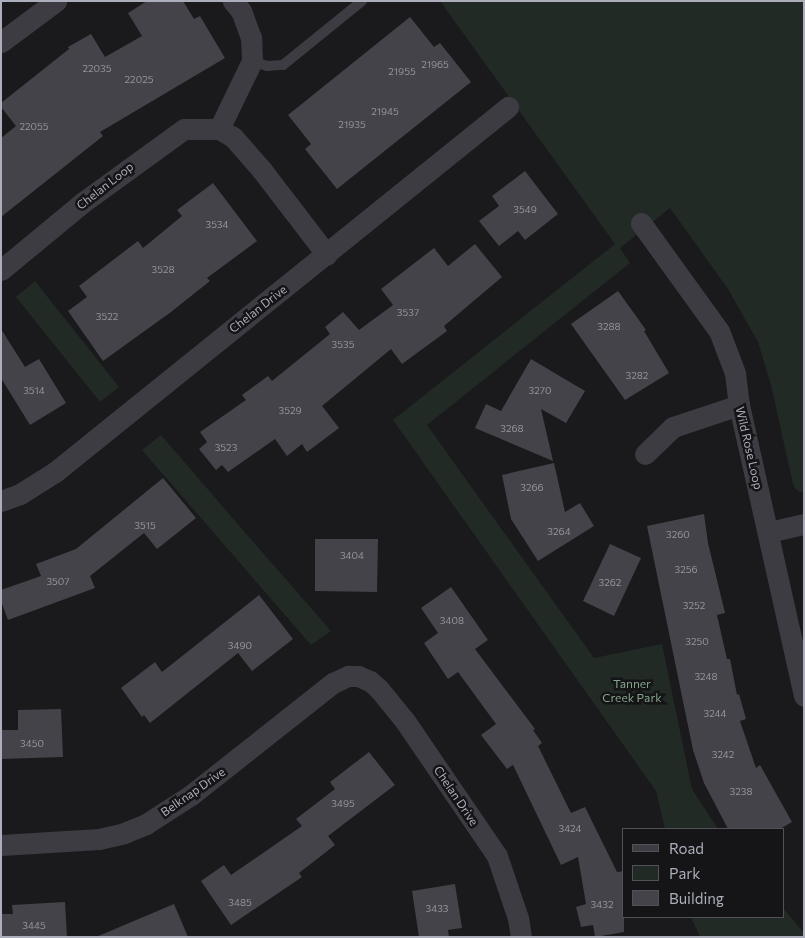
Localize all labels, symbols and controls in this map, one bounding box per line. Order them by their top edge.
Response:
house number: 21965 [421,59,449,71]
house number: 22035 [82,63,112,75]
house number: 21955 [388,66,416,78]
house number: 22025 [125,74,153,86]
house number: 21945 [371,106,399,118]
house number: 21935 [338,119,366,131]
house number: 22055 [19,121,49,133]
street label: Chelan Loop [74,159,136,213]
house number: 3549 [513,204,537,216]
house number: 3534 [205,219,229,231]
house number: 3528 [151,264,175,276]
street label: Chelan Drive [226,282,290,336]
house number: 3537 [397,307,419,319]
house number: 3522 [96,311,118,323]
house number: 3288 [597,321,621,333]
house number: 3535 [332,339,354,351]
house number: 3282 [626,370,648,382]
house number: 3514 [23,385,45,397]
house number: 3270 [529,385,551,397]
house number: 3529 [278,405,302,417]
street label: Wild Rose Loop [732,405,766,491]
house number: 3268 [500,423,524,435]
house number: 3523 [215,442,237,454]
house number: 3266 [520,482,544,494]
house number: 3515 [134,520,156,532]
house number: 3264 [547,526,571,538]
house number: 3260 [666,529,690,541]
house number: 3404 [340,550,364,562]
house number: 3256 [674,564,698,576]
house number: 3507 [46,576,70,588]
house number: 3262 [599,577,621,589]
house number: 3252 [683,600,705,612]
house number: 3408 [440,615,464,627]
house number: 3250 [685,636,709,648]
house number: 3490 [228,640,252,652]
house number: 3248 [694,671,718,683]
park label: Tanner Creek Park [602,677,662,705]
house number: 3244 [703,708,727,720]
house number: 3450 [20,738,44,750]
house number: 3242 [712,749,734,761]
street label: Chelan Drive [431,763,481,829]
street label: Belknap Drive [158,765,228,819]
house number: 3238 [730,786,752,798]
house number: 3495 [331,798,355,810]
house number: 3424 [559,823,581,835]
legend [622,828,785,918]
text: Road [669,839,704,857]
text: Park [669,864,700,882]
text: Building [669,889,724,907]
house number: 3485 [228,897,252,909]
house number: 3432 [591,899,613,911]
house number: 3433 [425,903,449,915]
house number: 3445 [22,920,46,932]

